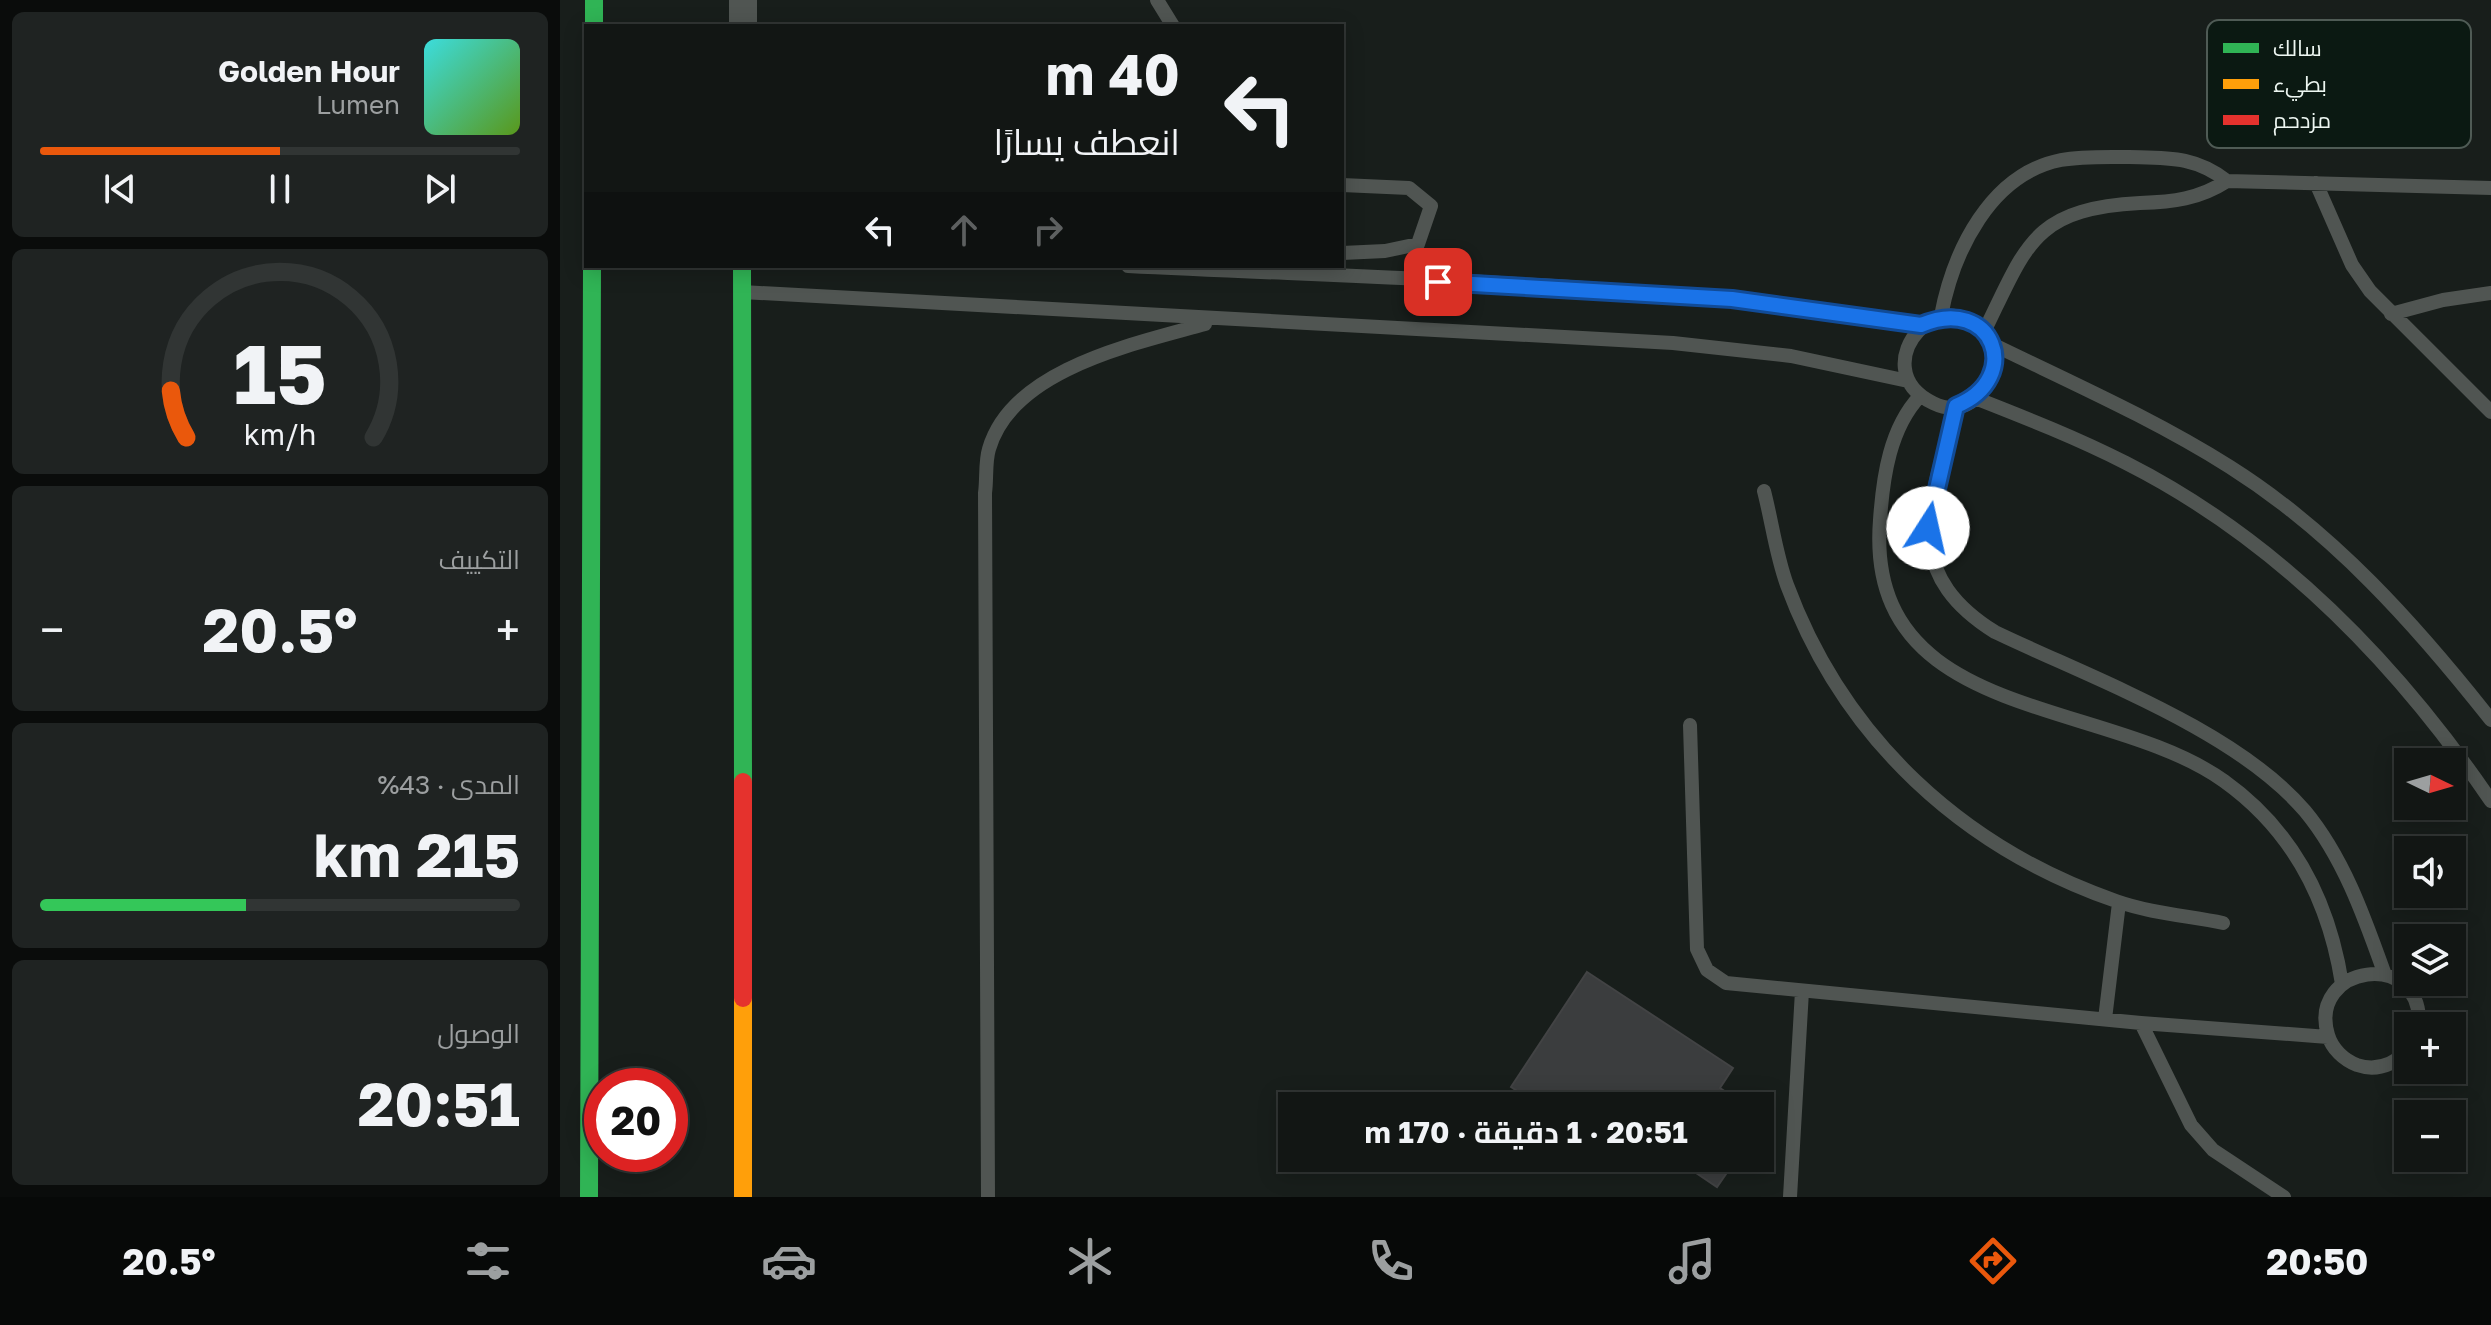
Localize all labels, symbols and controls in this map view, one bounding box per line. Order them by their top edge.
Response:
legend [2207,20,2471,148]
text: سالك [2273,34,2322,61]
text: 40 m [1046,40,1180,107]
text: Golden Hour [218,53,400,89]
icon: left [1208,56,1312,160]
text: بطيء [2273,70,2327,101]
text: Lumen [316,89,400,120]
text: مزدحم [2273,106,2331,136]
text: انعطف يسارًا [994,120,1180,163]
icon: previous [98,167,142,211]
icon: pause [258,167,302,211]
icon: next [418,167,462,211]
icon: left [858,208,902,252]
icon: ahead [942,208,986,252]
icon: right [1026,208,1070,252]
pin [1404,248,1472,316]
icon: arrive [1416,260,1460,304]
text: 15 [233,321,327,421]
text: km/h [244,417,316,451]
position arrow [1886,486,1970,570]
text: التكييف [438,544,520,575]
text: 20.5° [203,593,357,665]
text: − [40,603,64,656]
text: + [496,603,520,656]
north arrow [2394,748,2466,820]
map controls [2394,748,2466,1172]
text: المدى · 43% [377,769,520,800]
text: 215 km [314,818,520,890]
button: sound [2394,836,2466,908]
button: layers [2394,924,2466,996]
button: + [2394,1012,2466,1084]
text: الوصول [437,1018,520,1049]
text: 20:51 [358,1067,520,1139]
speed limit sign: 20 [584,1068,688,1172]
button: − [2394,1100,2466,1172]
text: 20:51 · 1 دقيقة · 170 m [1364,1114,1688,1150]
icon: filters [460,1233,516,1289]
icon: car [761,1233,817,1289]
icon: climate [1062,1233,1118,1289]
icon: phone [1363,1233,1419,1289]
icon: music [1664,1233,1720,1289]
icon: directions [1965,1233,2021,1289]
text: 20.5° [123,1240,215,1283]
text: 20:50 [2266,1240,2369,1283]

